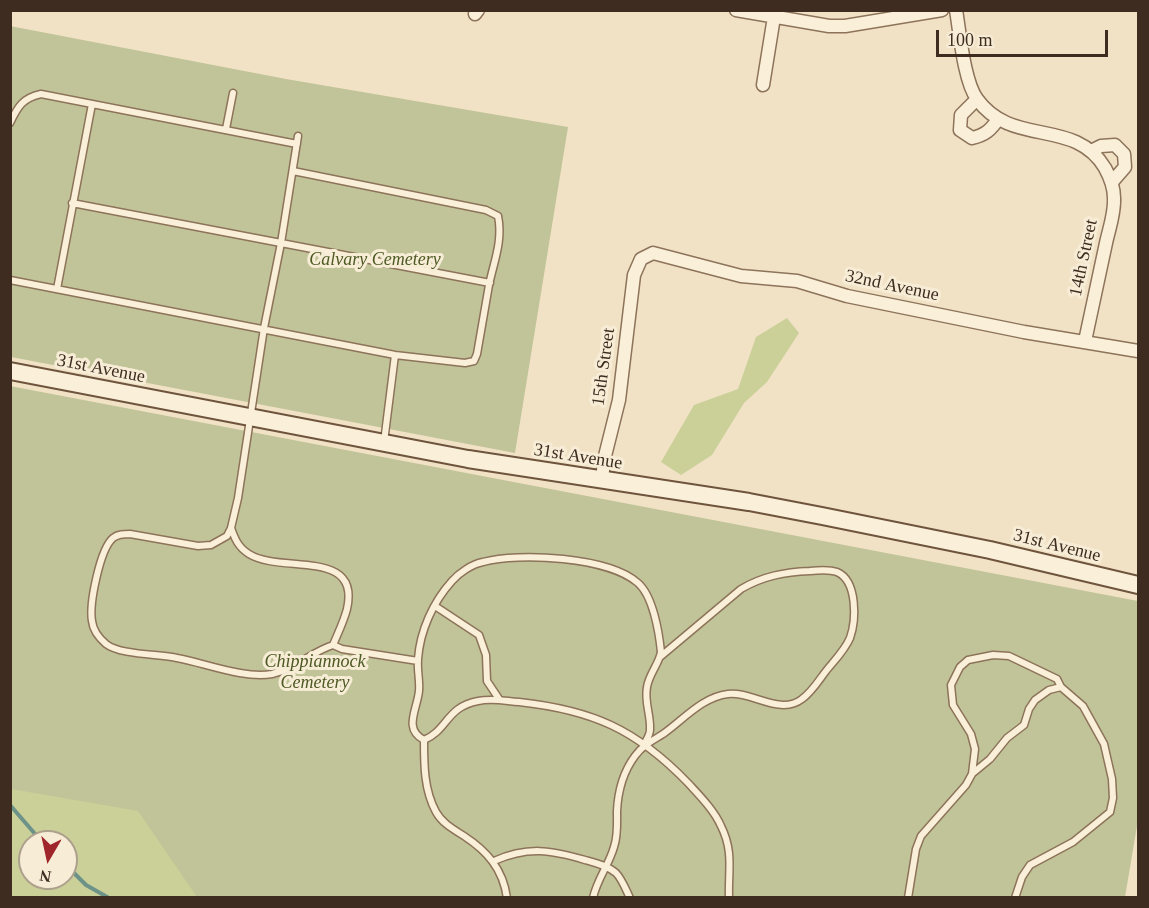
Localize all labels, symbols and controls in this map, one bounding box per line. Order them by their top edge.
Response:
scale bar [939,18,1112,56]
text: 100 m [947,30,993,50]
street label: 14th Street [1065,217,1103,299]
park label: Calvary Cemetery [309,249,441,271]
street label: 32nd Avenue [843,266,941,306]
street label: 15th Street [588,327,620,407]
street label: 31st Avenue [55,350,147,388]
street label: 31st Avenue [532,439,624,475]
street label: 31st Avenue [1011,525,1103,567]
park label: Chippiannock Cemetery [265,651,365,694]
north arrow [18,830,78,890]
text: N [38,867,52,886]

